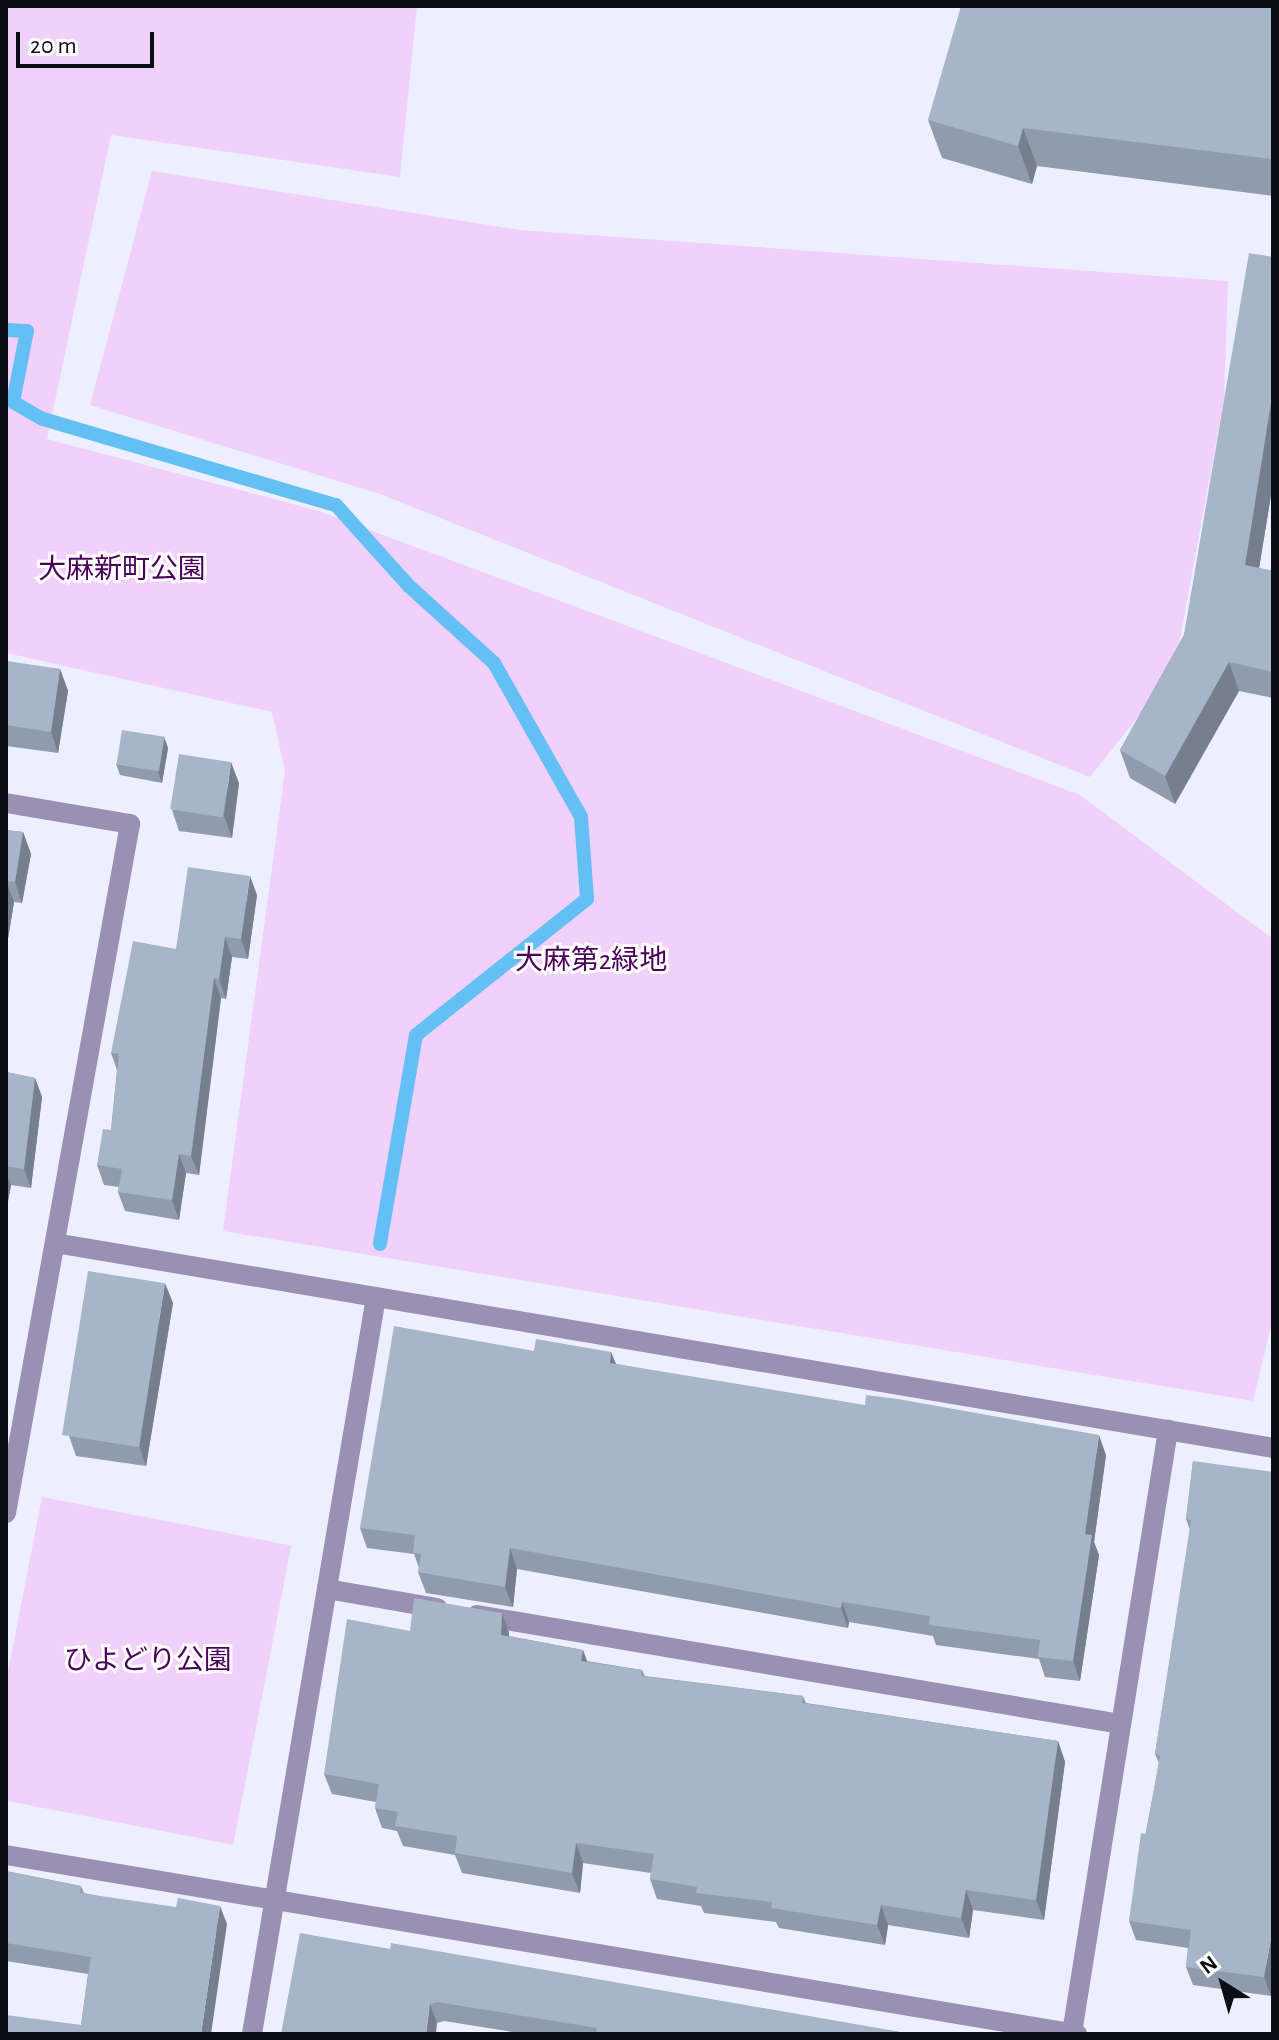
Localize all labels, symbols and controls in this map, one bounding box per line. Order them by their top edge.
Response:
scale bar [20,16,158,66]
text: 20 m [30,34,77,58]
park label: 大麻新町公園 [38,553,206,587]
park label: 大麻第2緑地 [515,944,667,978]
park label: ひよどり公園 [64,1644,232,1678]
north arrow [1183,1944,1263,2024]
text: N [1196,1951,1221,1978]

